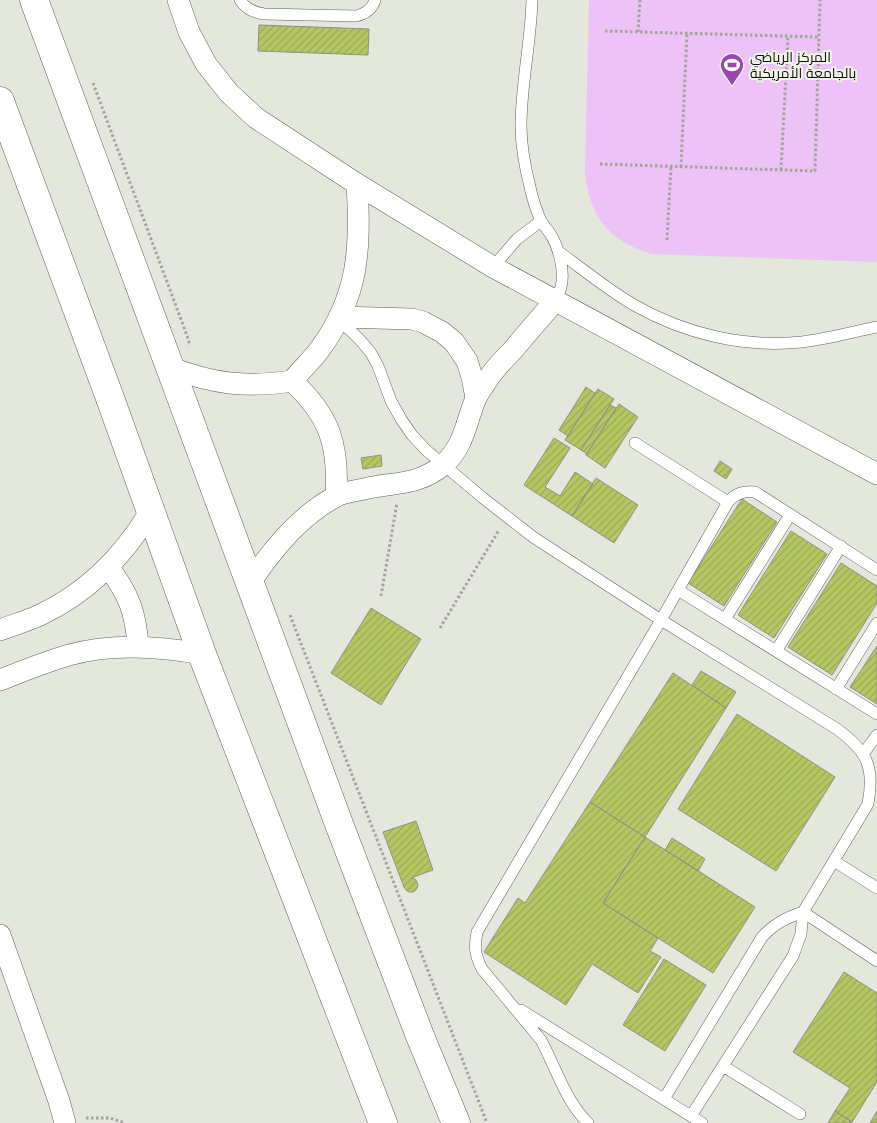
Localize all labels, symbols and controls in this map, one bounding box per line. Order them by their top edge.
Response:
place label: المركز الرياضي بالجامعة الأمريكية [750,47,856,82]
sports icon: المركز الرياضي بالجامعة الأمريكية [719,52,745,86]

